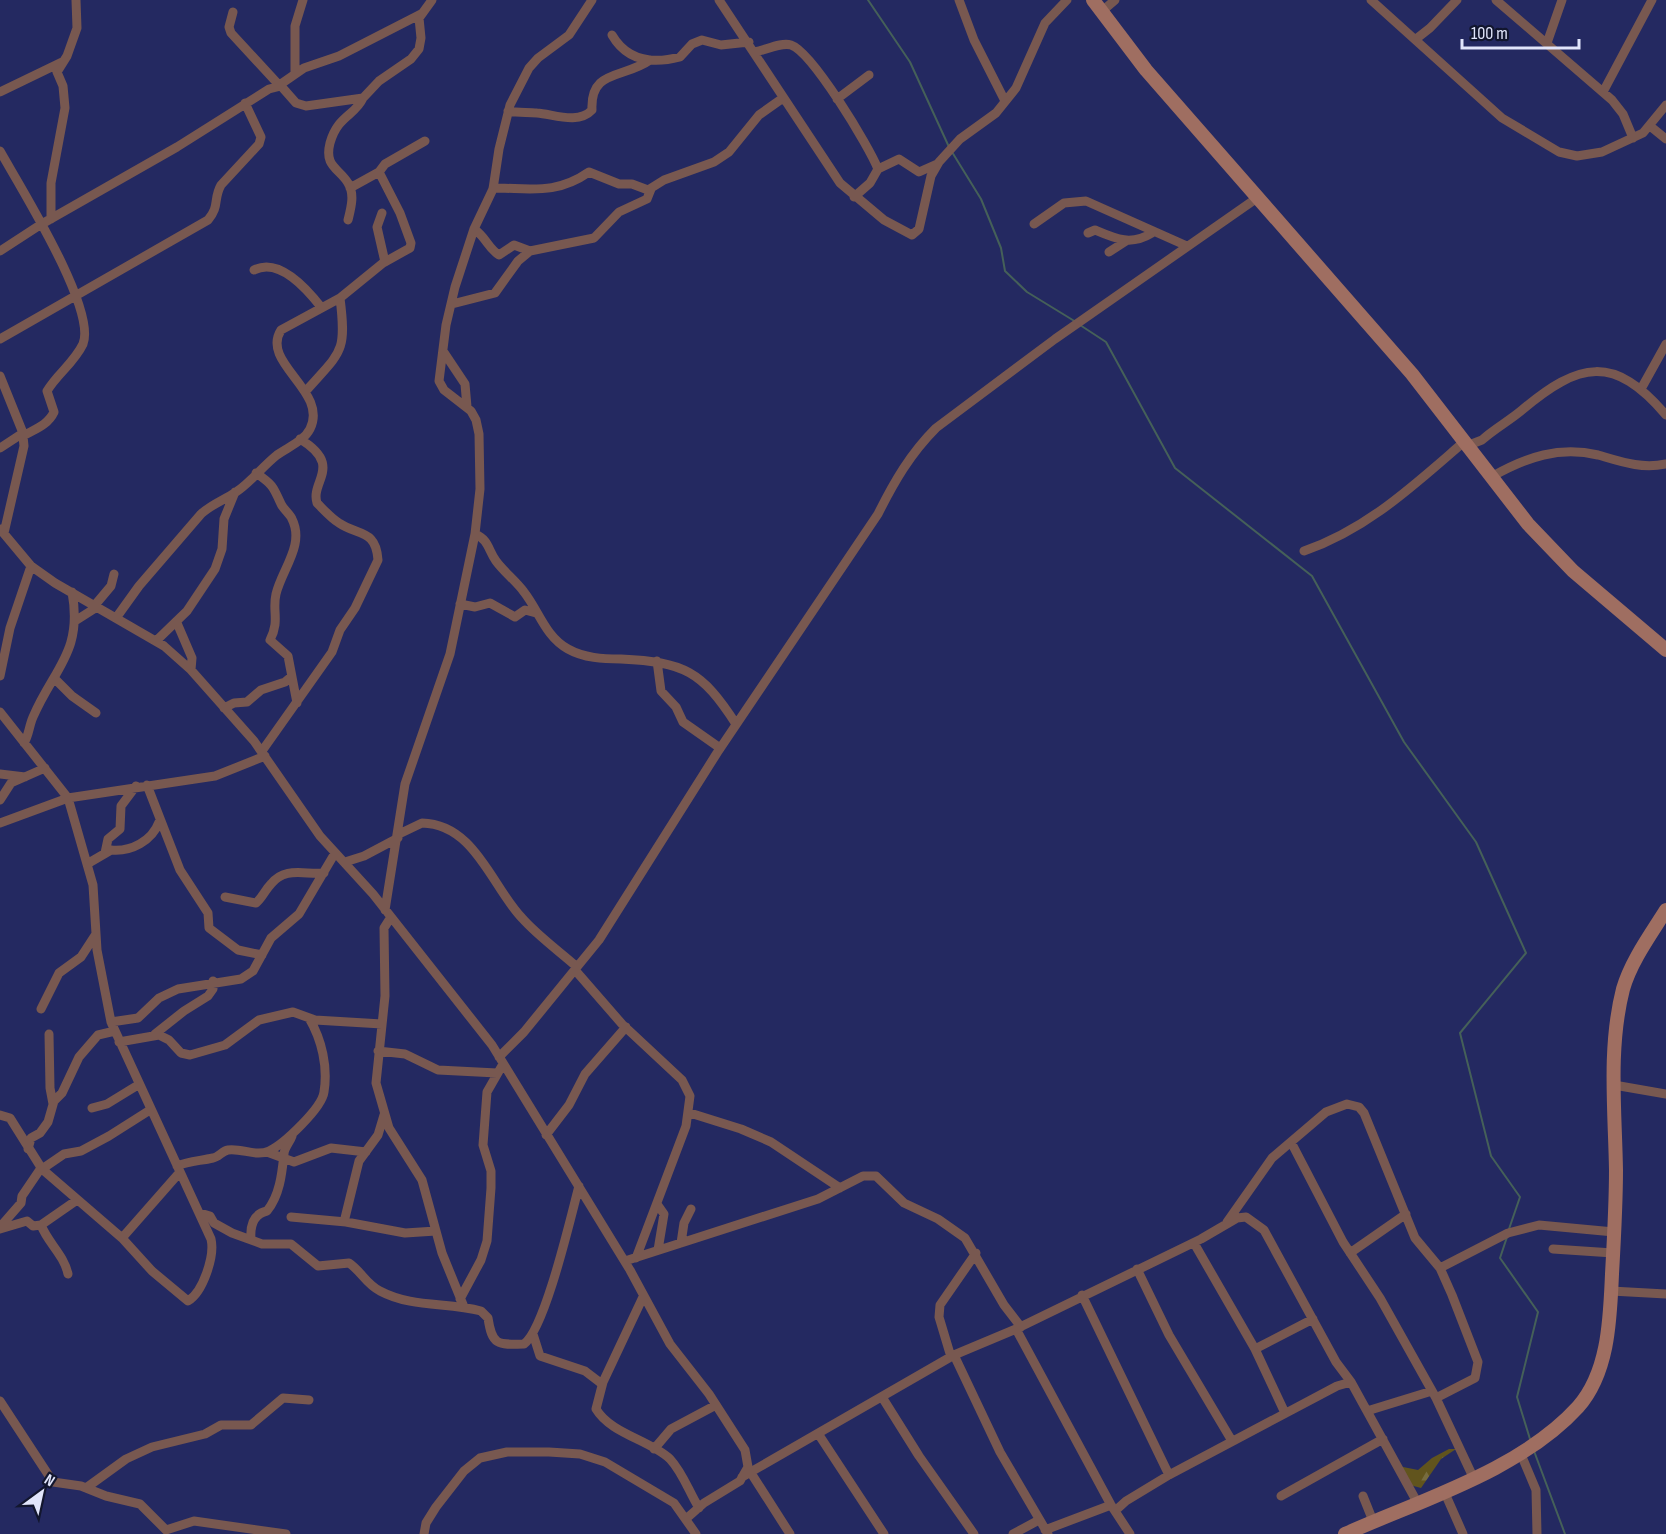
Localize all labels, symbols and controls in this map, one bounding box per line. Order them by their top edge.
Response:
scale bar [1462,12,1579,50]
text: 100 m [1471,23,1508,44]
north arrow [12,1462,72,1522]
text: N [41,1470,58,1491]

